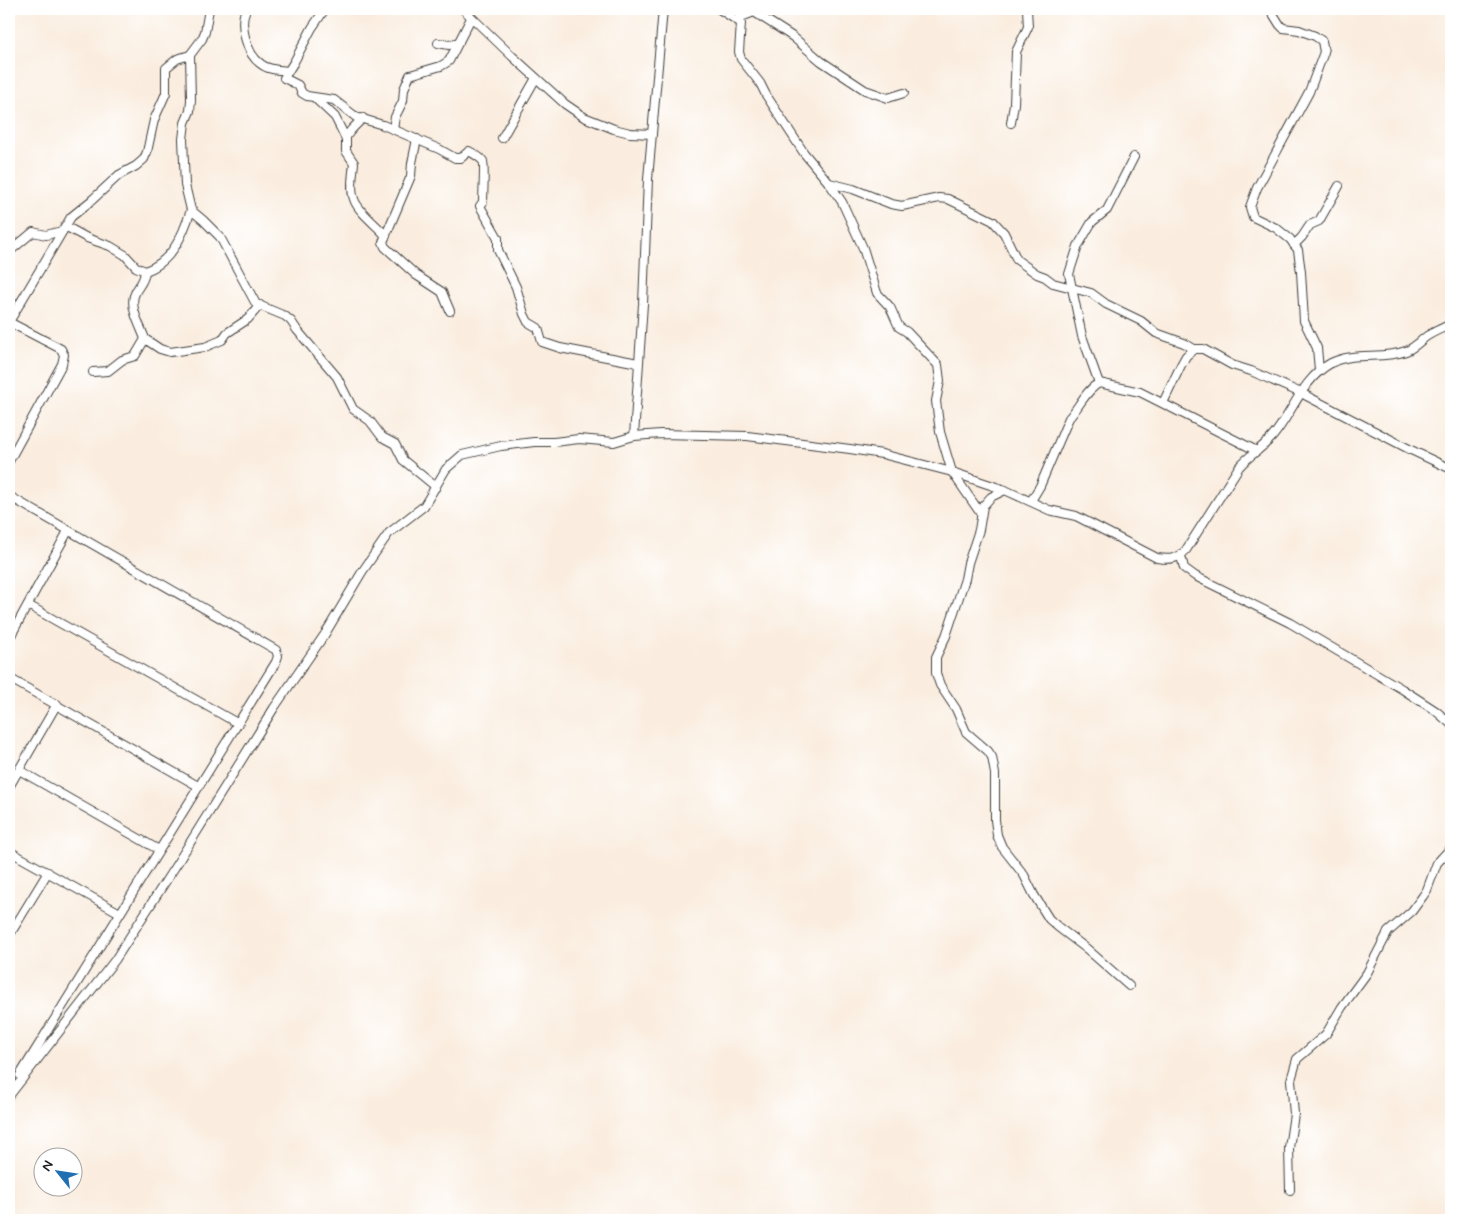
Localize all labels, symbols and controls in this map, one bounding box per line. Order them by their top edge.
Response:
north arrow [32,1146,82,1196]
text: N [37,1157,58,1175]

